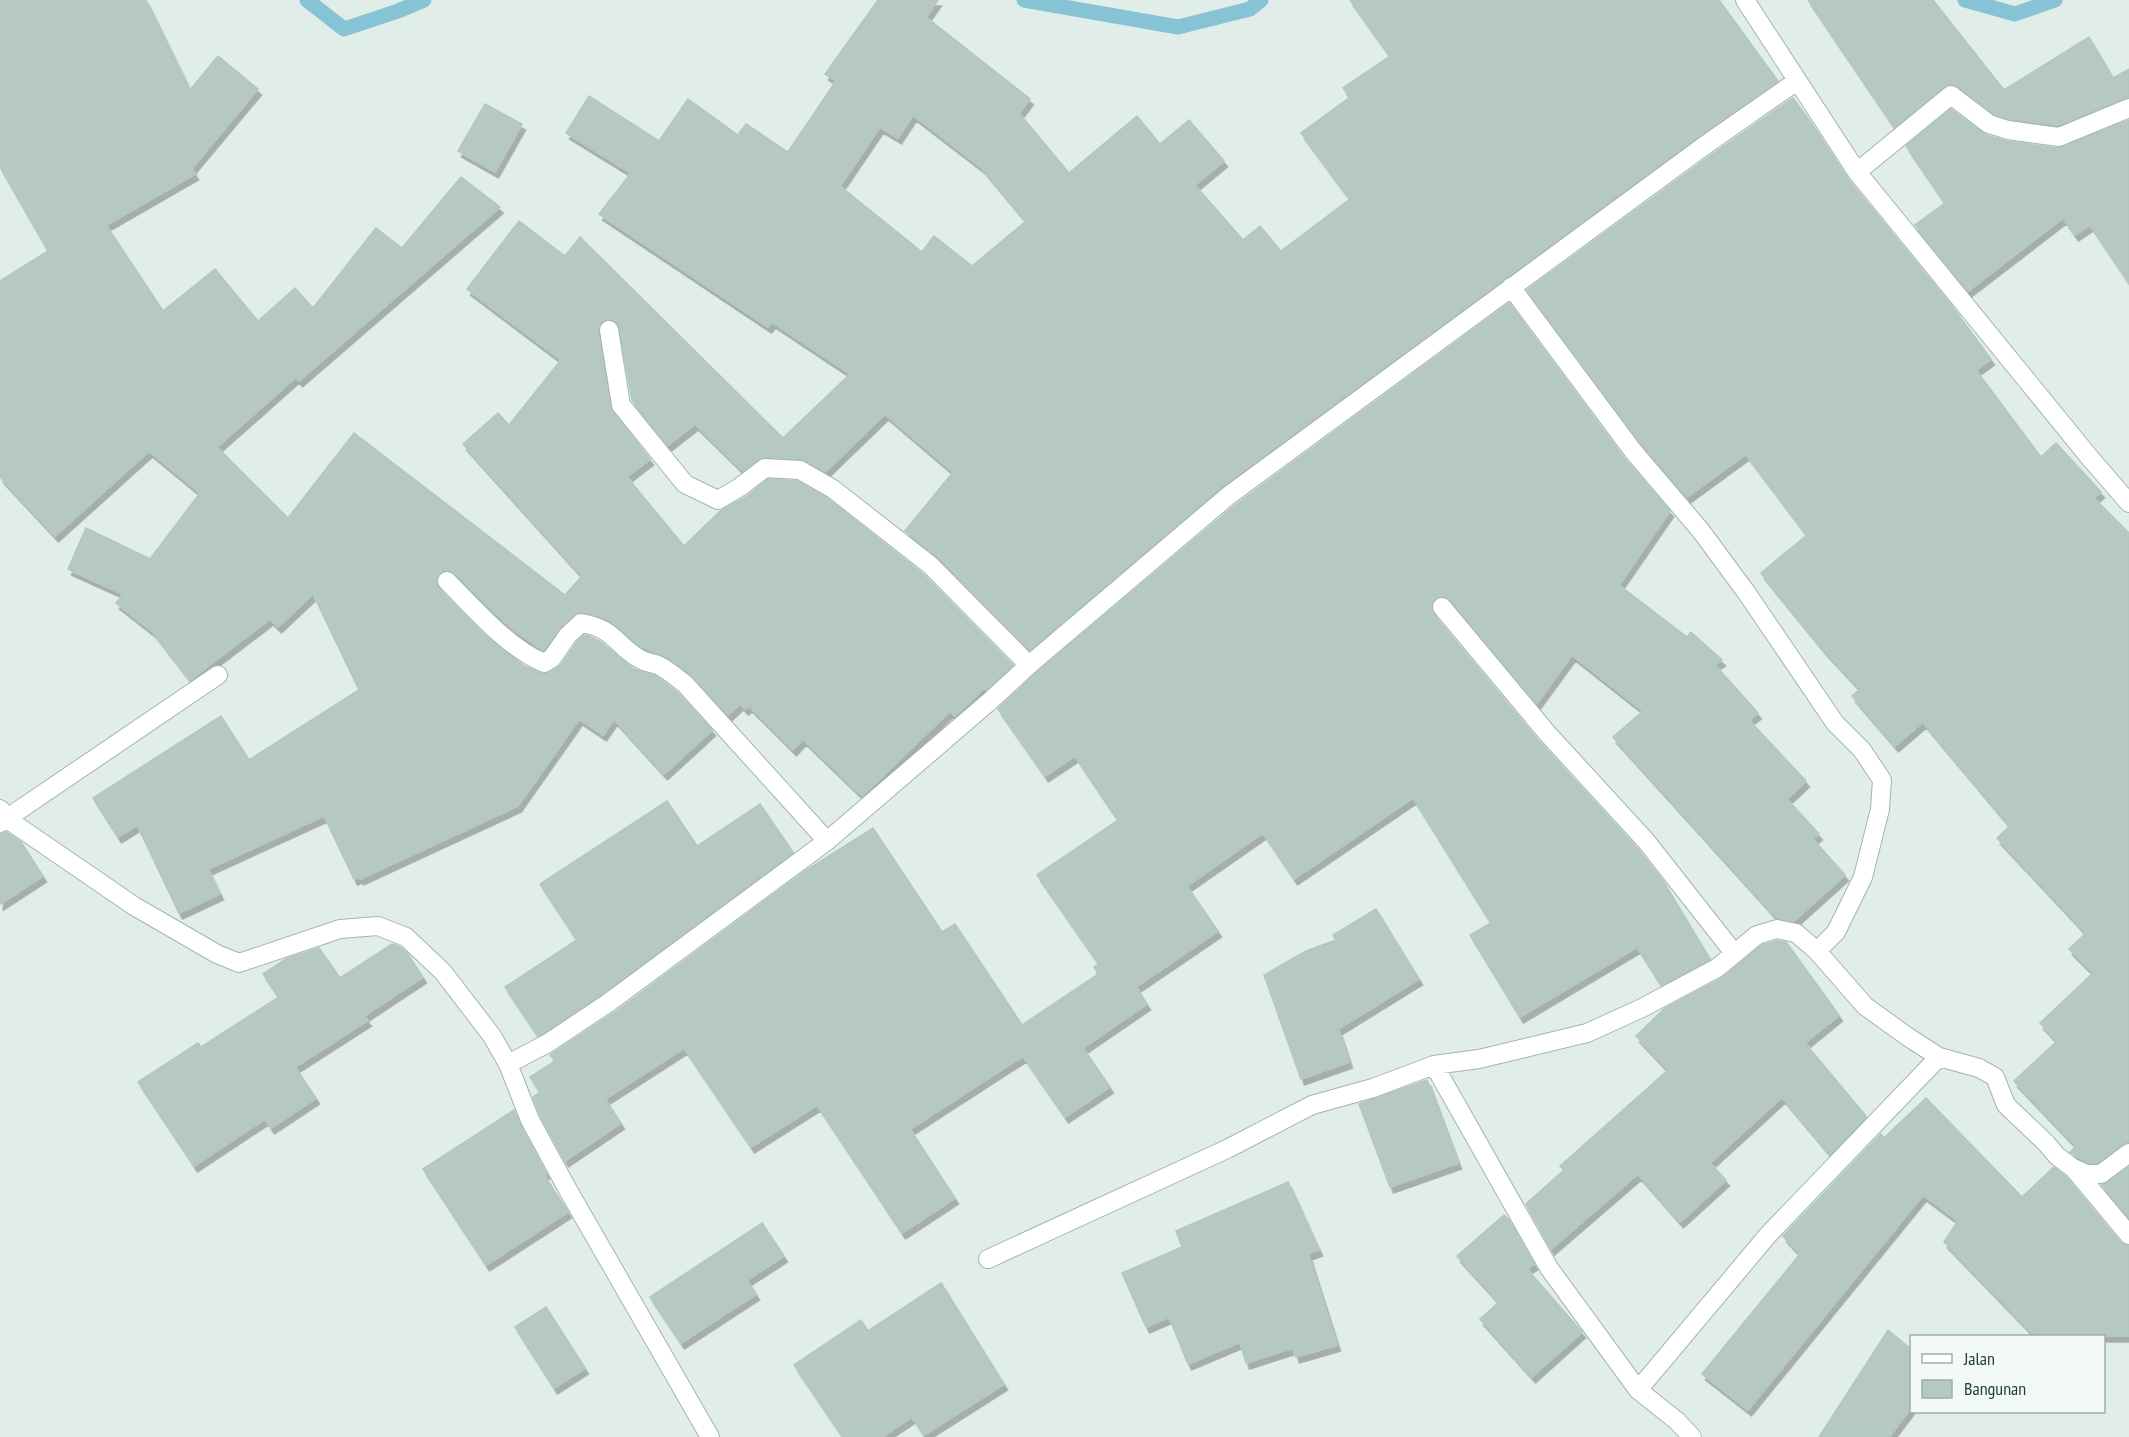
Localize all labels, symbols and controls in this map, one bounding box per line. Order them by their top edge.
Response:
legend [1910,1335,2105,1413]
text: Jalan [1963,1347,1995,1370]
text: Bangunan [1964,1377,2026,1400]

